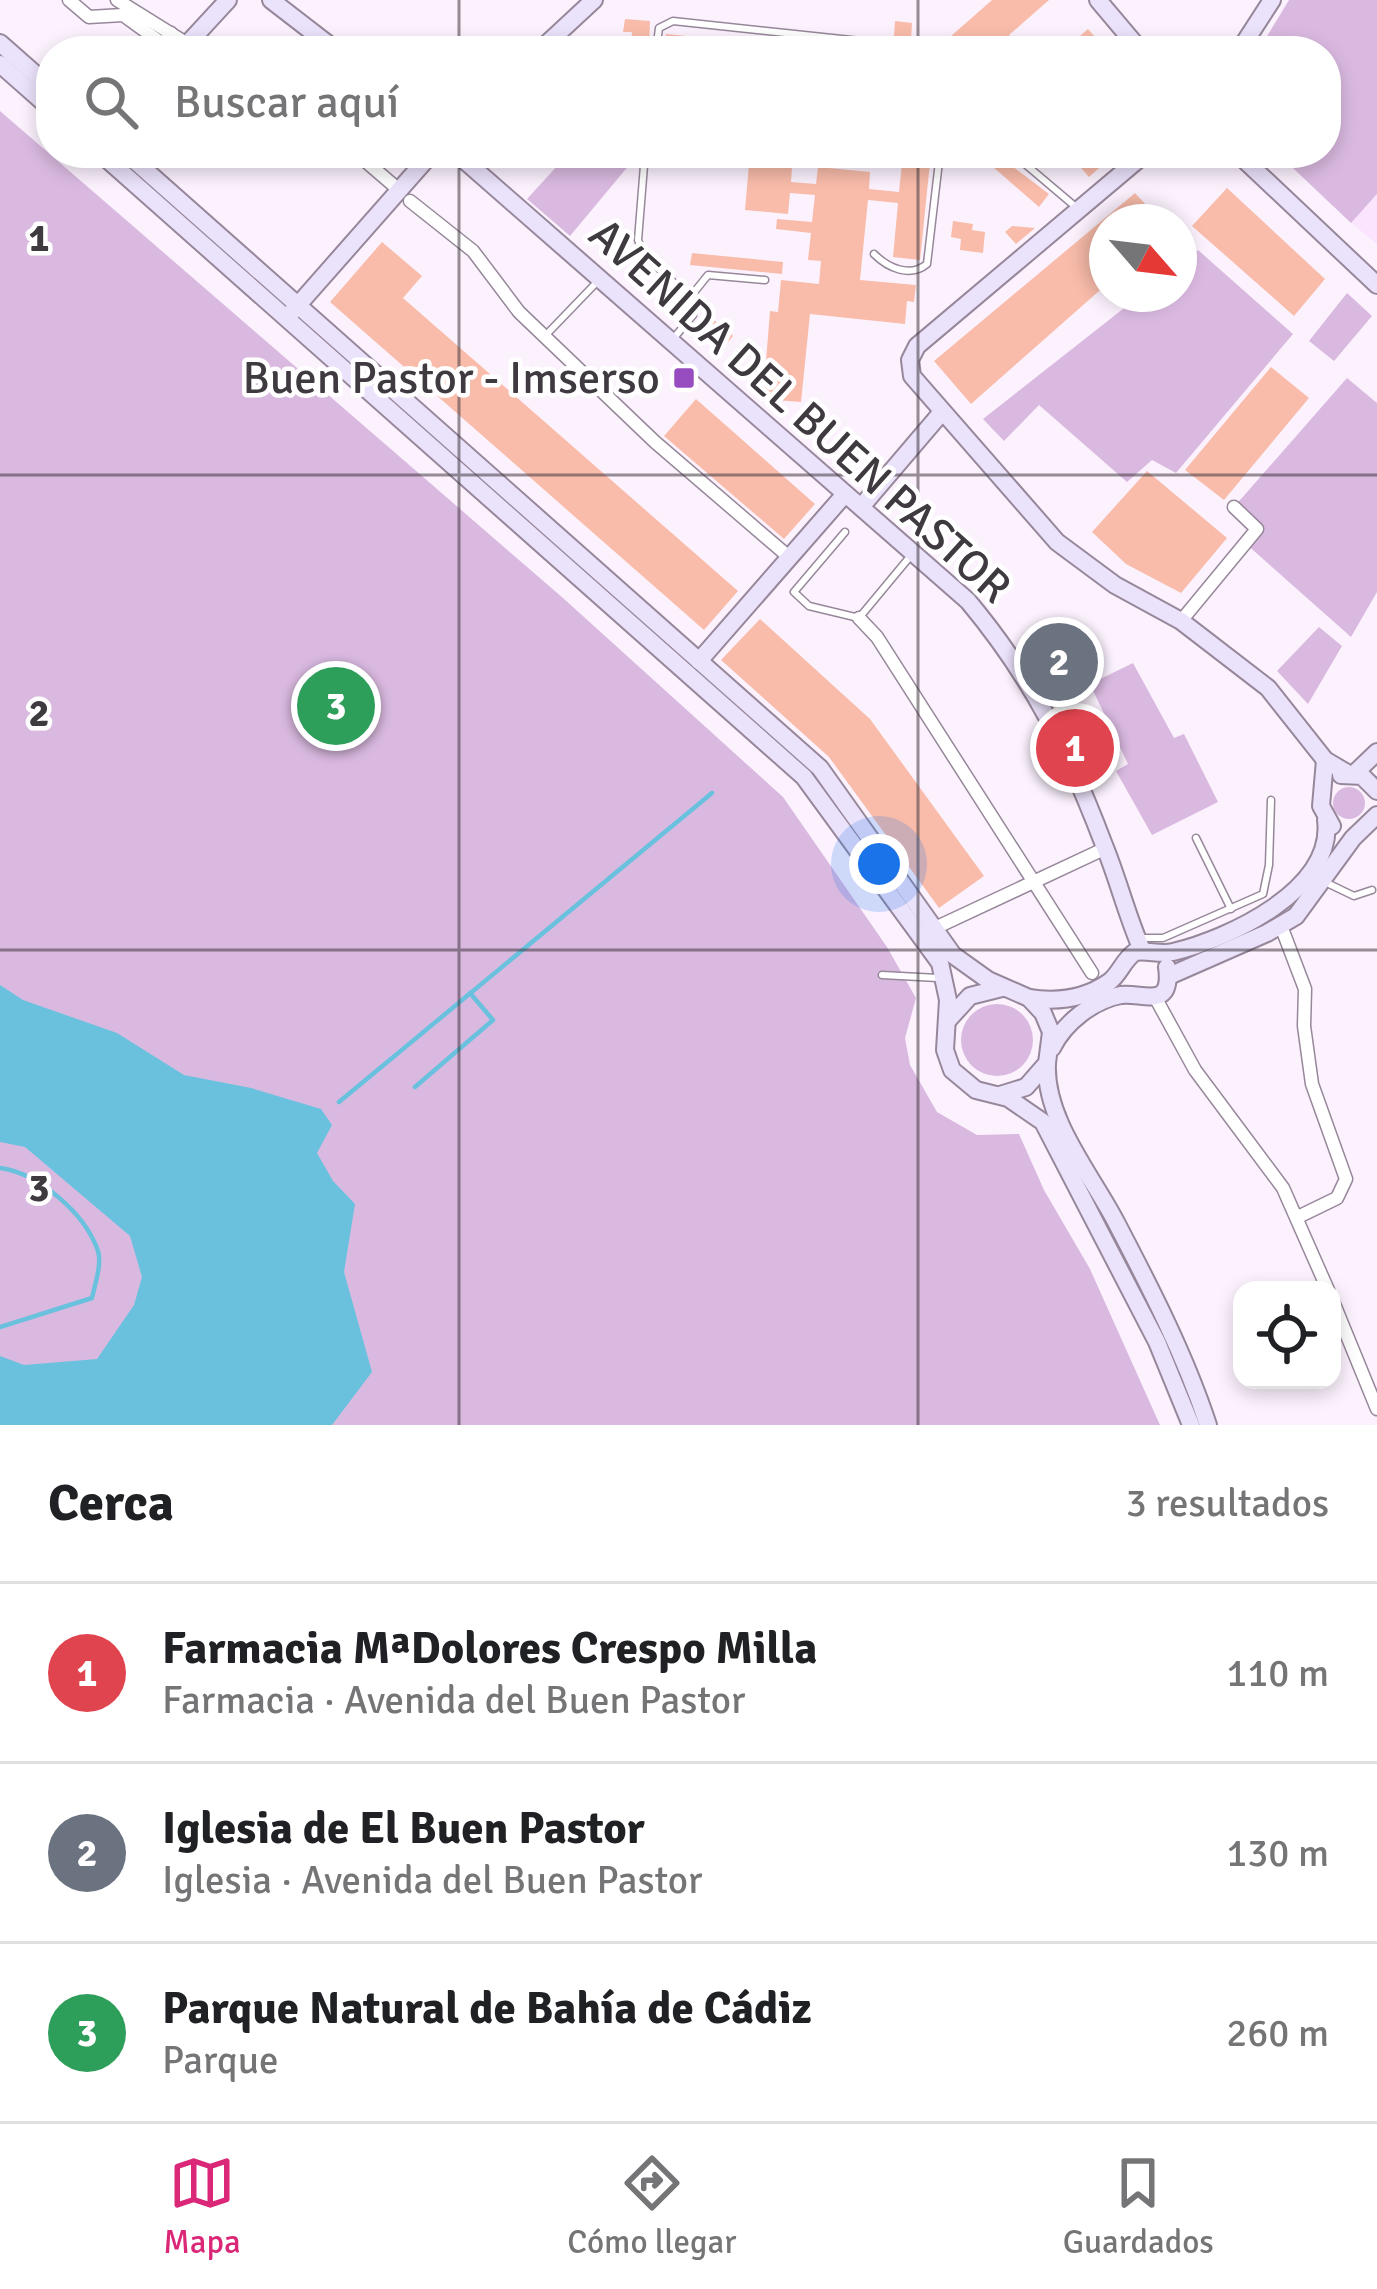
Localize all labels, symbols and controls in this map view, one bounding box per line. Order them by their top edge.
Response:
search box [36,36,1341,168]
icon: search [78,69,144,135]
text: Buscar aquí [174,75,399,130]
north arrow [1089,204,1197,312]
street label: AVENIDA DEL BUEN PASTOR [578,207,1022,615]
text: 1 [28,214,50,262]
place label: Buen Pastor - Imserso [242,351,660,406]
marker: Buen Pastor - Imserso [671,365,697,391]
pin: 2 [1020,617,1098,707]
pin: 3 [297,661,375,751]
text: 2 [28,689,50,737]
pin: 1 [1036,703,1114,793]
your location [849,834,909,894]
text: 3 [28,1164,50,1212]
map controls [1233,1281,1341,1389]
button: locate [1233,1281,1341,1389]
text: Cerca [48,1472,174,1535]
text: 3 resultados [1126,1479,1329,1527]
text: Farmacia MªDolores Crespo Milla [162,1621,817,1676]
text: 1 [76,1649,98,1697]
text: 110 m [1226,1649,1329,1697]
text: Farmacia · Avenida del Buen Pastor [162,1676,745,1724]
text: Iglesia de El Buen Pastor [162,1801,645,1856]
text: 2 [76,1829,98,1877]
text: 130 m [1226,1829,1329,1877]
text: Iglesia · Avenida del Buen Pastor [162,1856,702,1904]
text: Parque Natural de Bahía de Cádiz [162,1981,812,2036]
text: 3 [76,2009,98,2057]
text: 260 m [1226,2009,1329,2057]
text: Parque [162,2036,278,2084]
tab: Mapa [163,2150,241,2263]
tab: Cómo llegar [567,2150,736,2263]
tab: Guardados [1063,2150,1214,2263]

